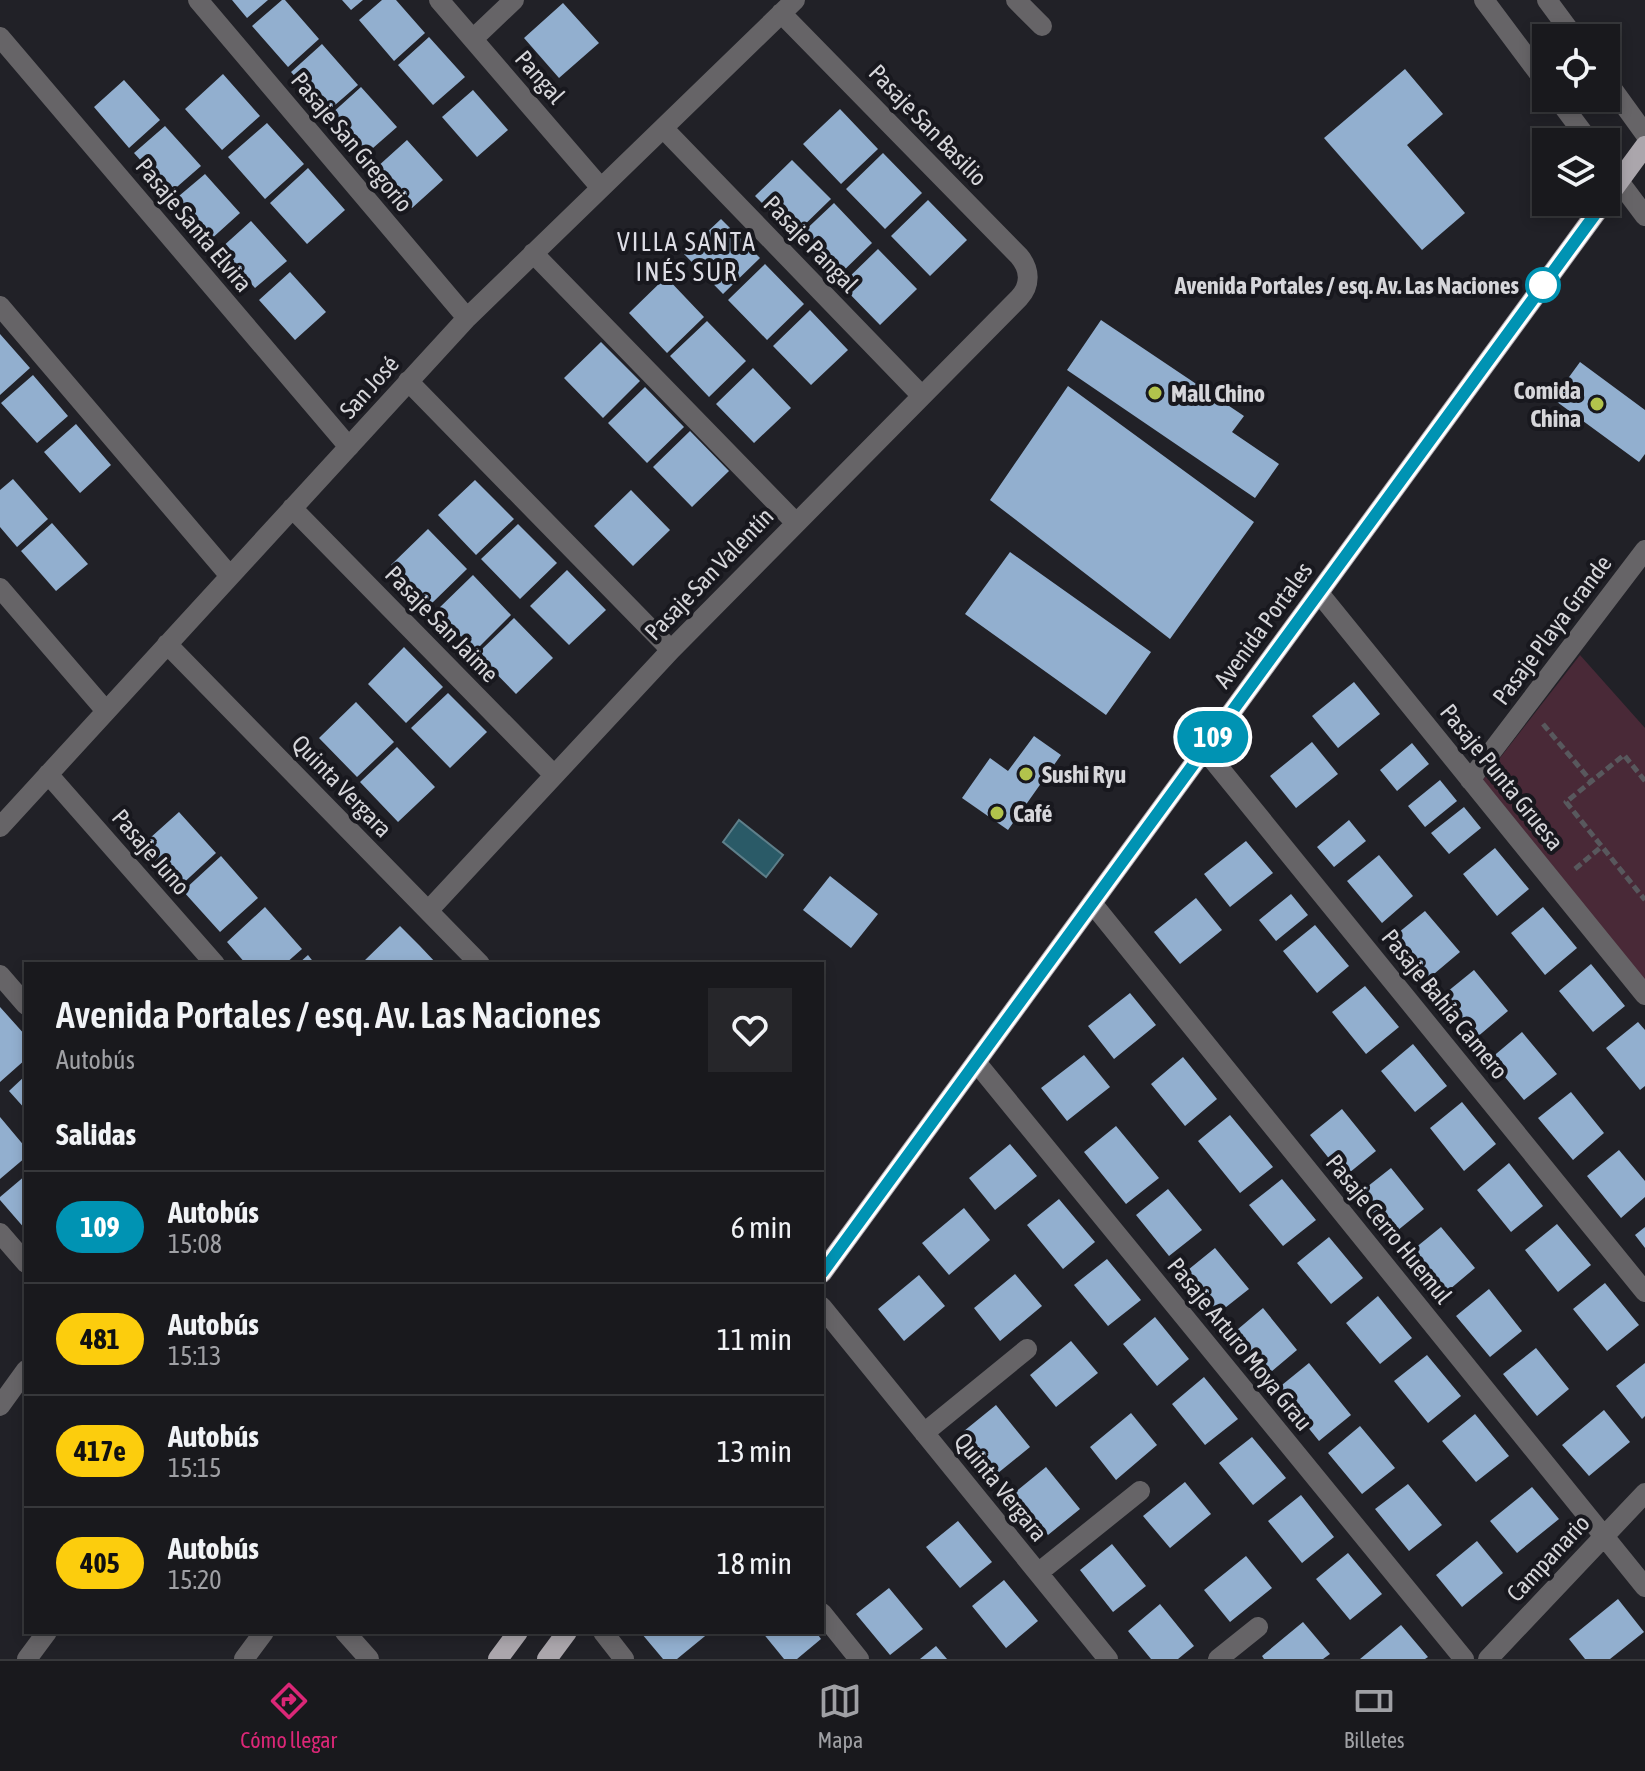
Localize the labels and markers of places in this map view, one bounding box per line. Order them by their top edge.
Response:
marker: Avenida Portales / esq. Av. Las Naciones [1526,268,1560,302]
place label: Avenida Portales / esq. Av. Las Naciones [1174,272,1520,299]
place label: Comida China [1514,377,1581,432]
place label: Mall Chino [1171,380,1265,407]
marker: Mall Chino [1146,384,1164,402]
marker: Comida China [1588,395,1606,413]
place label: Sushi Ryu [1042,761,1126,788]
marker: Sushi Ryu [1017,765,1035,783]
place label: Café [1013,800,1053,827]
marker: Café [988,804,1006,822]

